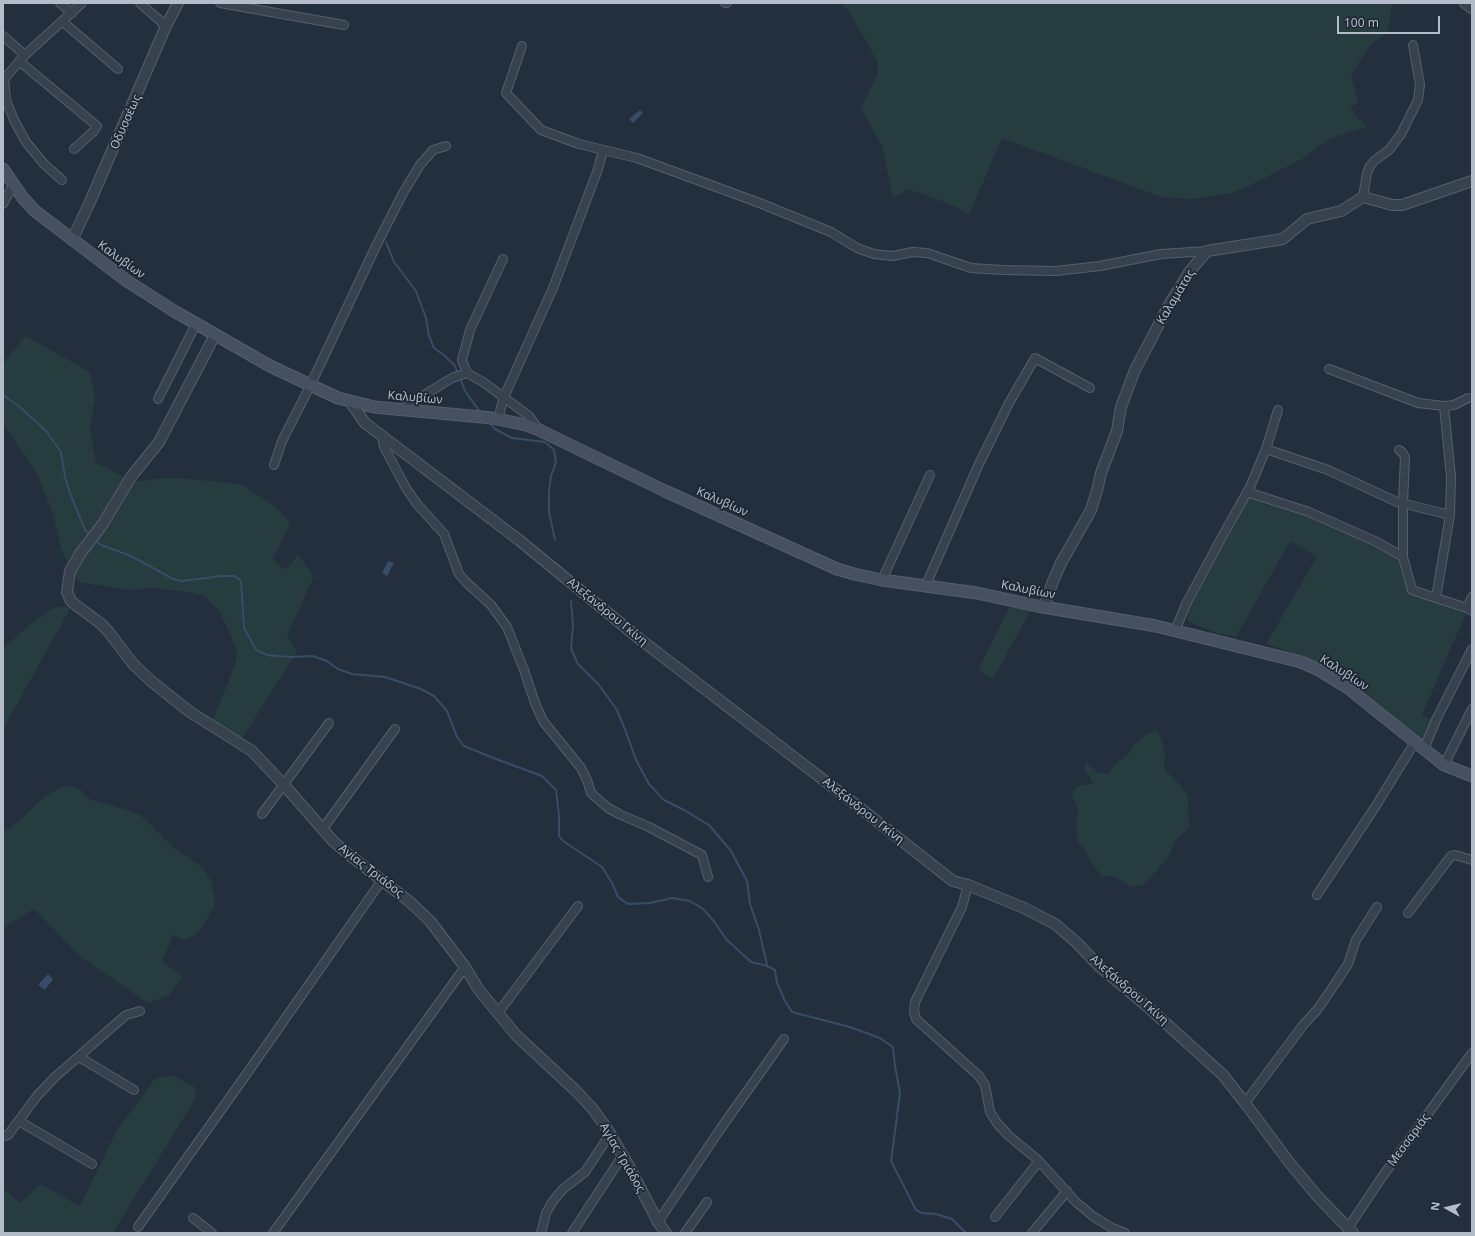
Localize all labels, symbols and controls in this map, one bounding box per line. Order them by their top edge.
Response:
scale bar [1339,8,1442,34]
text: 100 m [1344,14,1379,31]
street label: Οδυσσέως [107,92,145,152]
street label: Καλυβίων [95,238,147,282]
street label: Καλαμάτας [1154,267,1198,327]
street label: Καλυβίων [387,388,443,408]
street label: Καλυβίων [694,484,750,520]
street label: Αλεξάνδρου Γκίνη [564,575,650,649]
street label: Καλυβίων [1000,578,1056,602]
street label: Καλυβίων [1317,652,1371,694]
street label: Αλεξάνδρου Γκίνη [819,775,907,847]
street label: Αγίας Τριάδος [336,841,406,901]
street label: Αλεξάνδρου Γκίνη [1087,952,1171,1028]
street label: Μεσσαριάς [1385,1111,1433,1169]
street label: Αγίας Τριάδος [596,1120,648,1196]
north arrow [1427,1188,1467,1228]
text: N [1427,1201,1443,1212]

